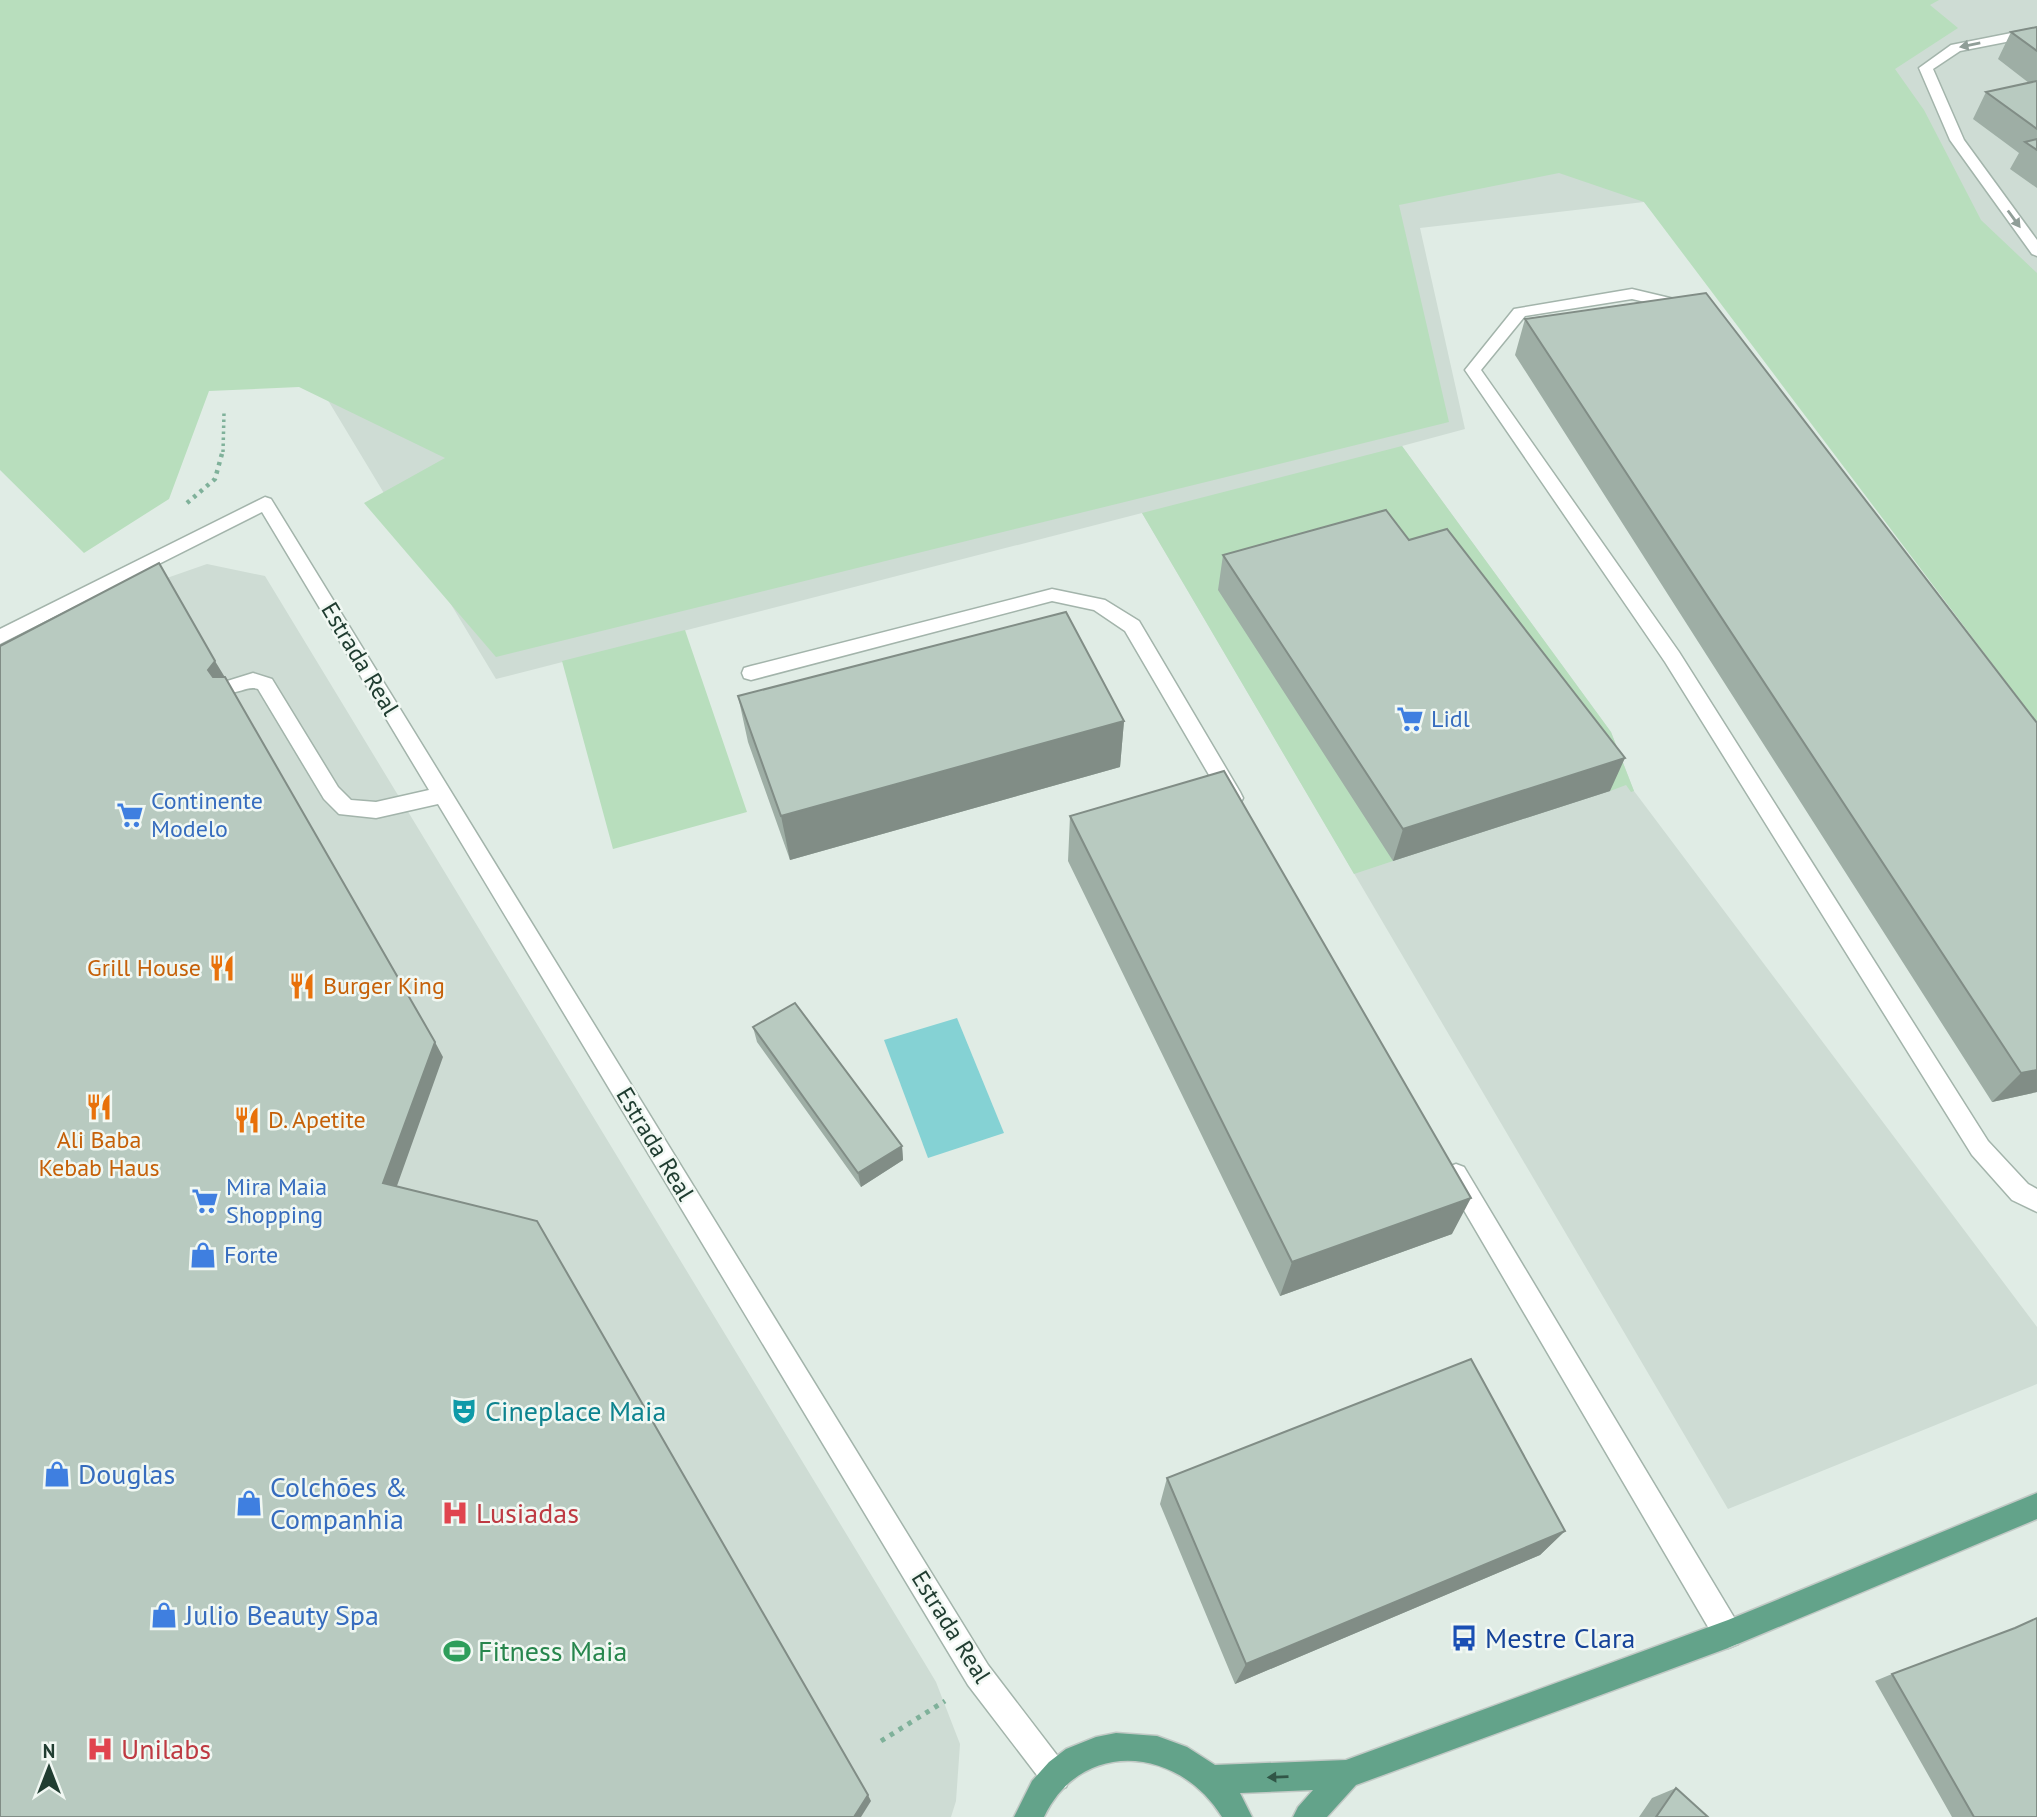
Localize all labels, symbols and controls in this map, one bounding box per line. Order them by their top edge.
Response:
one-way arrow [1959,40,1981,51]
one-way arrow [2007,210,2022,228]
street label: Estrada Real [315,596,406,721]
place label: Lidl [1431,703,1470,734]
supermarket icon: Lidl [1395,704,1425,734]
place label: Continente Modelo [151,785,263,844]
supermarket icon: Continente Modelo [115,800,145,830]
place label: Grill House [87,952,201,983]
restaurant icon: Grill House [207,953,237,983]
place label: Burger King [323,970,445,1001]
restaurant icon: Burger King [287,971,317,1001]
street label: Estrada Real [610,1081,701,1206]
restaurant icon: Ali Baba Kebab Haus [84,1092,114,1122]
place label: D. Apetite [268,1104,366,1135]
restaurant icon: D. Apetite [232,1105,262,1135]
place label: Ali Baba Kebab Haus [39,1124,159,1183]
place label: Mira Maia Shopping [226,1171,327,1230]
supermarket icon: Mira Maia Shopping [190,1186,220,1216]
place label: Forte [224,1239,278,1270]
shop icon: Forte [188,1240,218,1270]
place label: Cineplace Maia [485,1392,666,1429]
theatre icon: Cineplace Maia [449,1396,479,1426]
place label: Douglas [78,1455,175,1492]
shop icon: Douglas [42,1459,72,1489]
place label: Colchões & Companhia [270,1468,407,1537]
shop icon: Colchões & Companhia [234,1488,264,1518]
place label: Lusiadas [476,1494,579,1531]
hospital icon: Lusiadas [440,1498,470,1528]
street label: Estrada Real [905,1565,998,1689]
place label: Julio Beauty Spa [184,1596,379,1633]
shop icon: Julio Beauty Spa [149,1600,179,1630]
place label: Mestre Clara [1485,1619,1635,1656]
bus stop icon: Mestre Clara [1449,1623,1479,1653]
place label: Fitness Maia [478,1632,628,1669]
sports icon: Fitness Maia [442,1636,472,1666]
place label: Unilabs [121,1730,211,1767]
north arrow [14,1733,84,1803]
hospital icon: Unilabs [85,1734,115,1764]
text: N [43,1739,55,1763]
one-way arrow [1267,1772,1289,1783]

